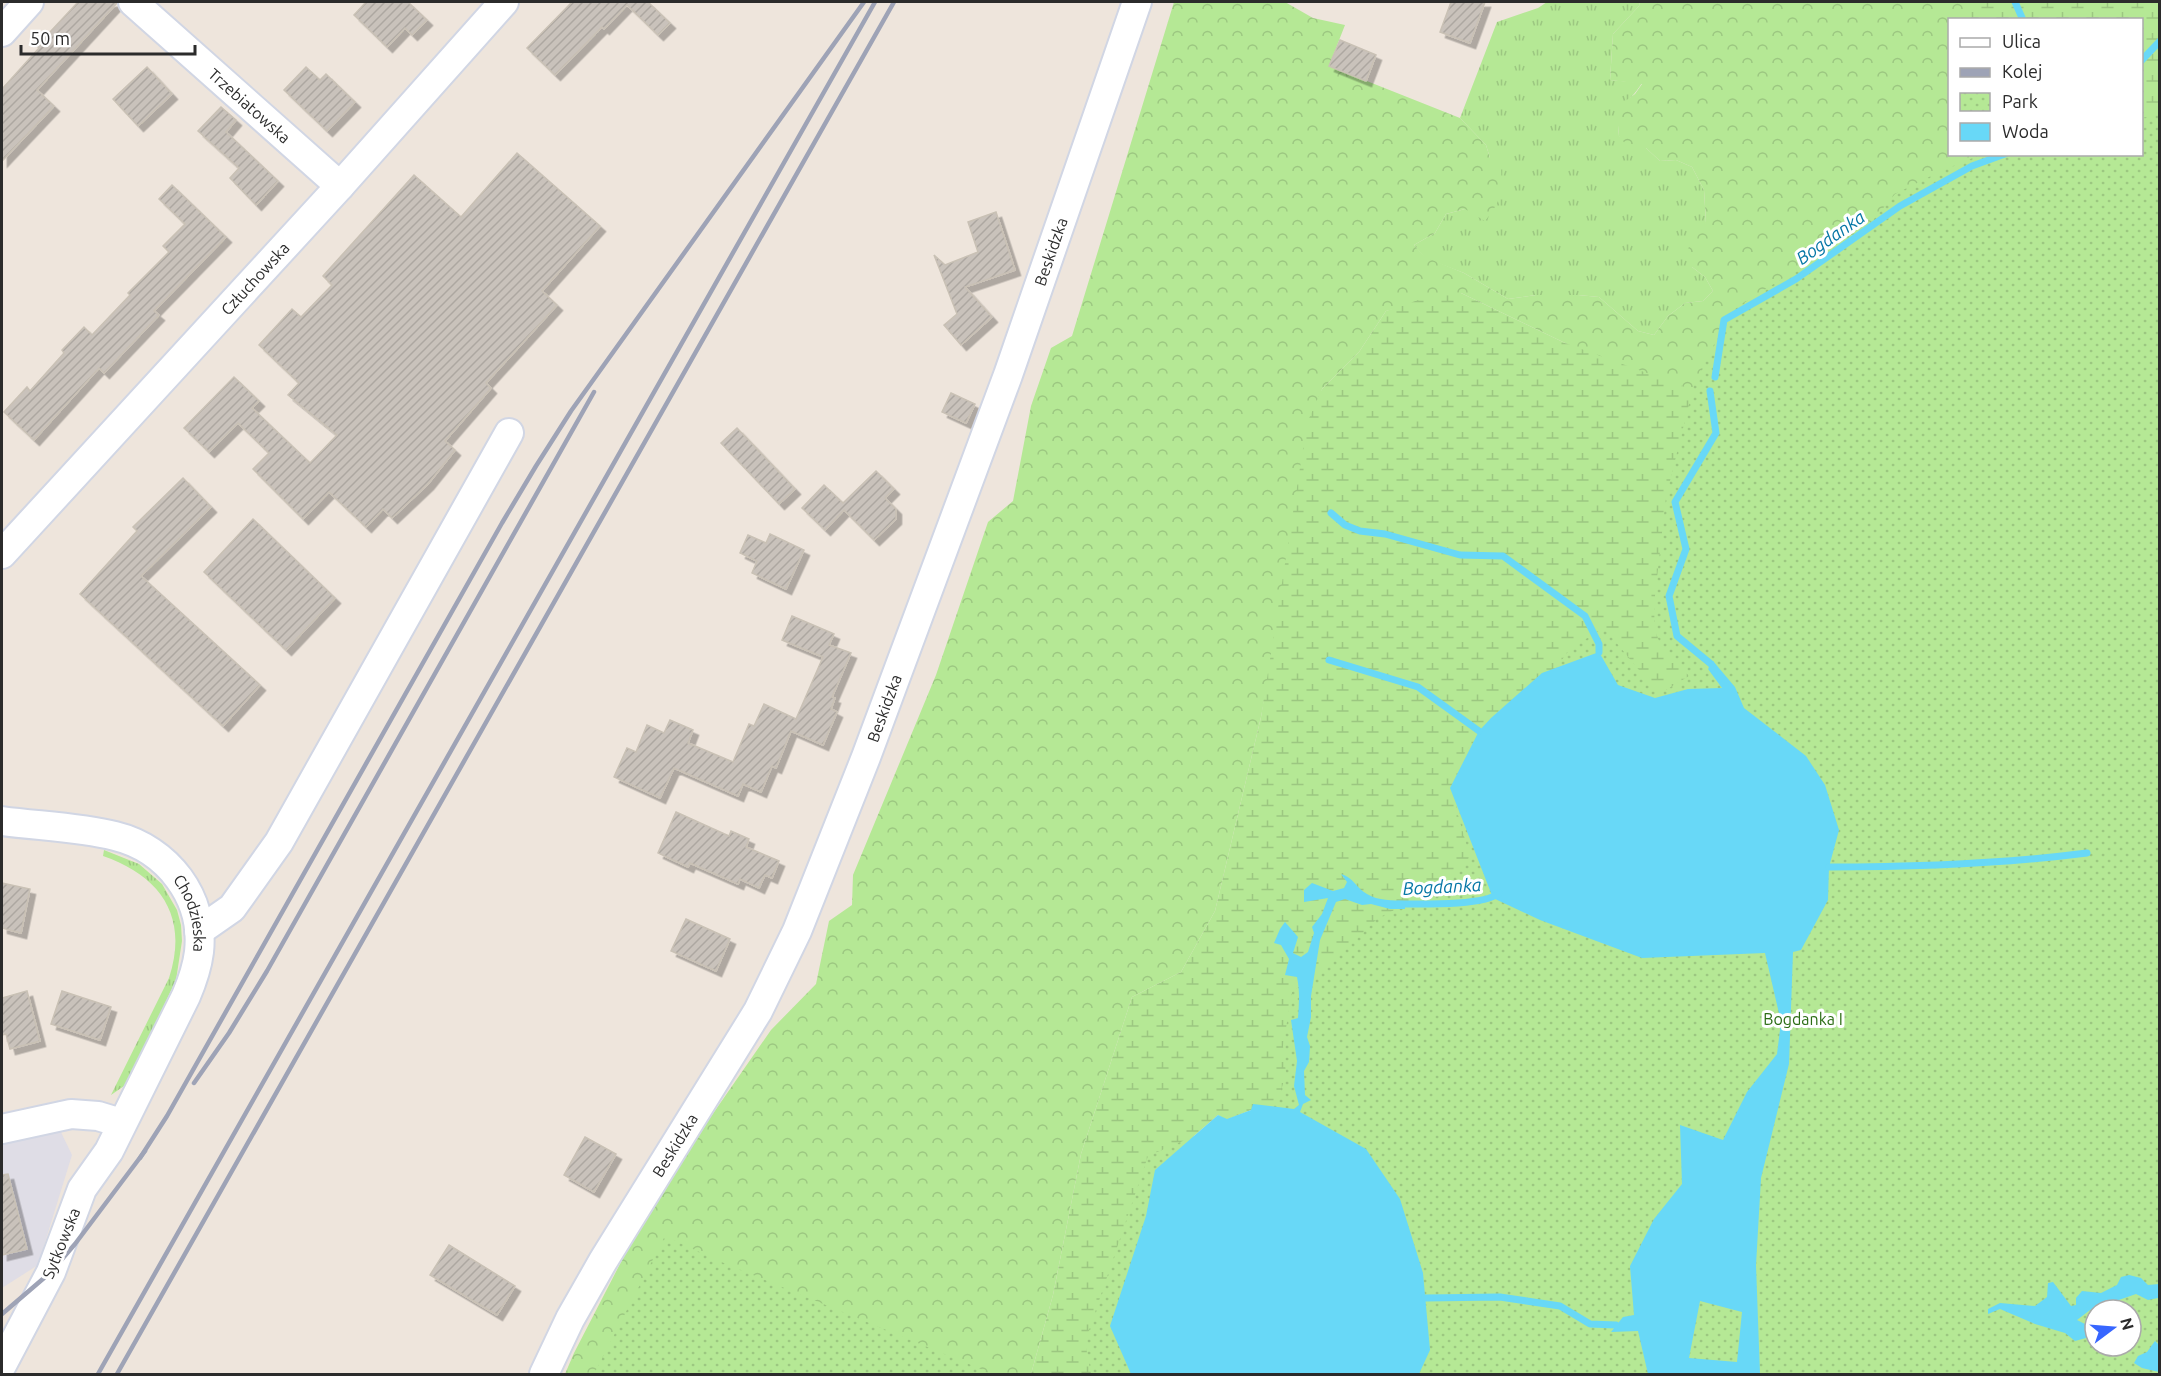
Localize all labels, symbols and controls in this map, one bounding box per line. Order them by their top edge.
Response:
scale bar [21,18,195,56]
legend [1948,18,2143,156]
text: 50 m [30,28,70,48]
text: Ulica [2002,31,2041,51]
text: Kolej [2002,61,2042,81]
street label: Trzebiatowska [205,65,294,147]
text: Park [2002,91,2038,111]
text: Woda [2002,121,2049,141]
water label: Bogdanka [1792,206,1868,268]
street label: Beskidzka [1031,215,1071,288]
street label: Człuchowska [217,238,293,319]
street label: Beskidzka [863,672,905,745]
street label: Chodzieska [170,871,209,953]
water label: Bogdanka [1402,874,1482,898]
park label: Bogdanka I [1763,1010,1843,1028]
street label: Beskidzka [649,1110,701,1180]
street label: Sytkowska [39,1205,83,1281]
north arrow [2083,1298,2143,1358]
text: N [2117,1316,2138,1332]

